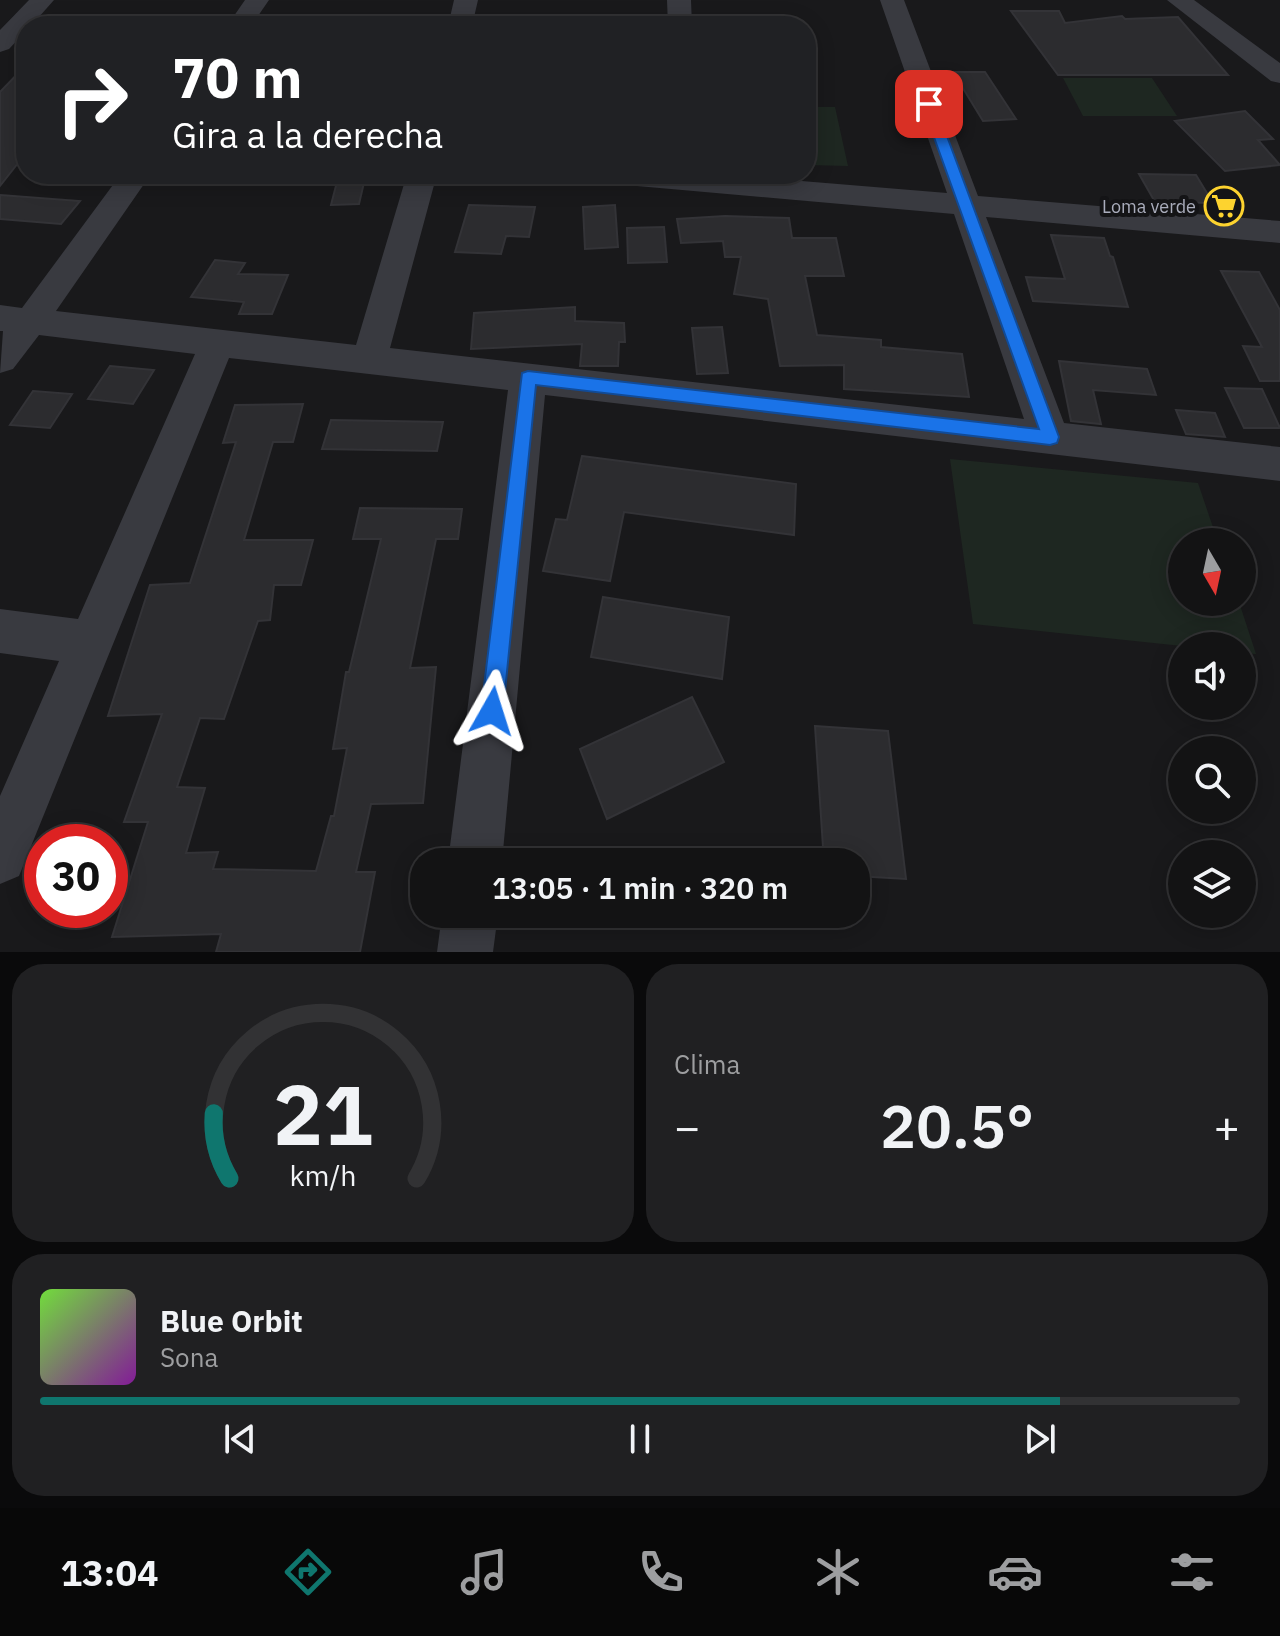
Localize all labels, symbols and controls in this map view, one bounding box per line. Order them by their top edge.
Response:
text: 70 m [172,41,302,113]
icon: right [40,48,144,152]
pin [895,70,963,138]
icon: arrive [907,82,951,126]
text: Gira a la derecha [172,111,443,158]
supermarket icon: Loma verde [1203,185,1245,227]
place label: Loma verde [1102,195,1196,218]
north arrow [1168,528,1256,616]
map controls [1168,528,1256,928]
button: sound [1168,632,1256,720]
position arrow [450,669,534,753]
button: search [1168,736,1256,824]
speed limit sign: 30 [24,824,128,928]
button: layers [1168,840,1256,928]
text: 13:05 · 1 min · 320 m [492,868,788,907]
text: Clima [674,1047,740,1081]
text: 21 [273,1060,373,1168]
text: 20.5° [880,1086,1034,1165]
text: − [674,1098,700,1155]
text: + [1214,1098,1240,1155]
text: km/h [289,1157,357,1194]
text: Blue Orbit [160,1301,303,1340]
text: Sona [160,1340,218,1374]
icon: previous [218,1417,262,1461]
icon: pause [618,1417,662,1461]
icon: next [1018,1417,1062,1461]
icon: directions [280,1544,336,1600]
icon: music [456,1544,512,1600]
icon: phone [633,1544,689,1600]
icon: climate [810,1544,866,1600]
icon: car [987,1544,1043,1600]
icon: filters [1164,1544,1220,1600]
text: 13:04 [60,1549,159,1596]

